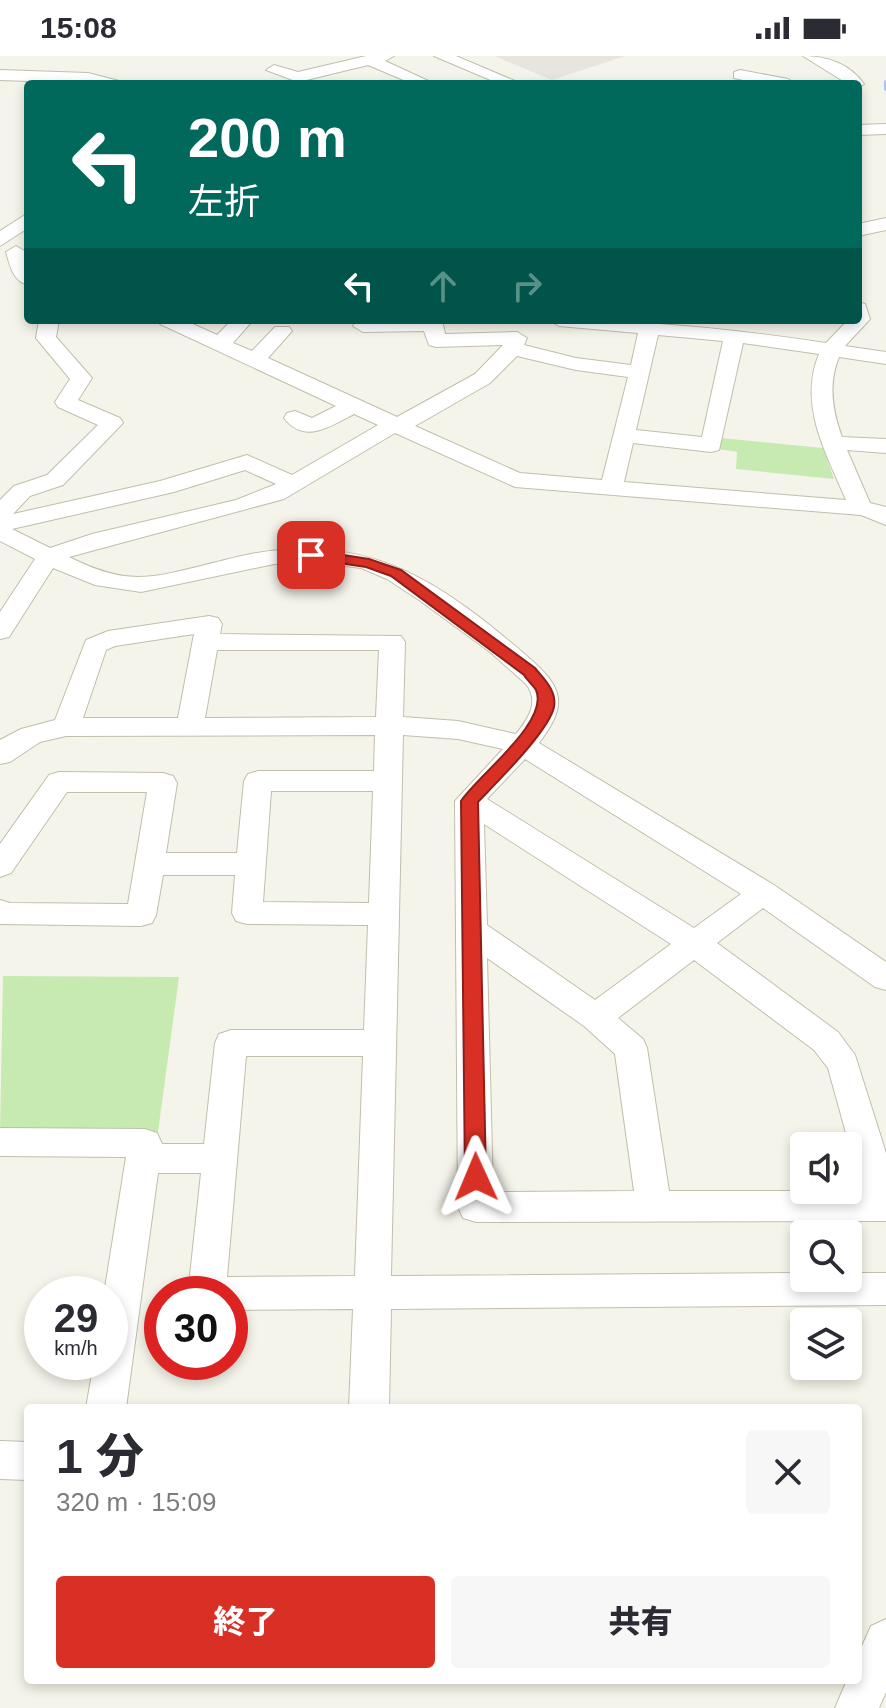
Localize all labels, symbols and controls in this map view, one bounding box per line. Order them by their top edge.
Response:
text: 15:08 [40,11,117,44]
text: 200 m [188,106,347,169]
icon: left [56,112,160,216]
text: 左折 [188,181,260,222]
icon: left [337,264,381,308]
icon: ahead [421,264,465,308]
icon: right [505,264,549,308]
pin [277,521,345,589]
icon: arrive [289,533,333,577]
map controls [790,1132,862,1380]
button: sound [790,1132,862,1204]
position arrow [434,1135,518,1219]
button: search [790,1220,862,1292]
speed limit sign: 30 [144,1276,248,1380]
text: 29 [54,1296,98,1340]
button: layers [790,1308,862,1380]
text: km/h [54,1337,98,1359]
text: 1 分 [56,1430,144,1483]
button: close [746,1430,830,1514]
text: 320 m · 15:09 [56,1487,216,1517]
button: 終了 [56,1576,435,1668]
button: 共有 [451,1576,830,1668]

